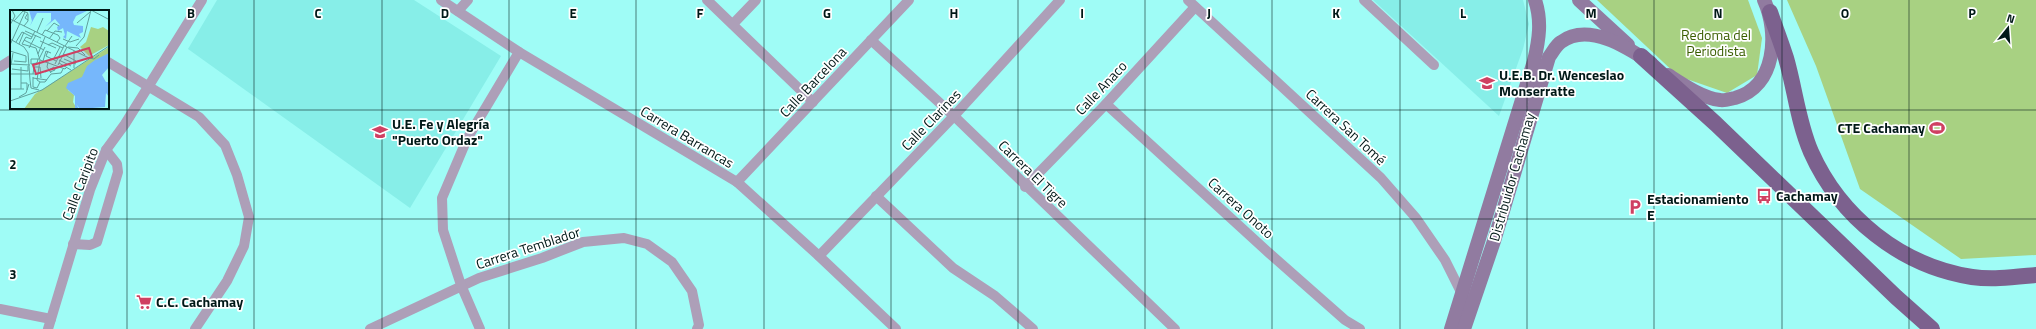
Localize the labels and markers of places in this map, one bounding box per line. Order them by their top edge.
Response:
place label: U.E.B. Dr. Wenceslao Monserratte [1499,64,1624,101]
school or university icon: U.E.B. Dr. Wenceslao Monserratte [1478,74,1496,92]
place label: U.E. Fe y Alegría "Puerto Ordaz" [392,113,489,150]
place label: CTE Cachamay [1838,117,1925,138]
sports icon: CTE Cachamay [1928,119,1946,137]
school or university icon: U.E. Fe y Alegría "Puerto Ordaz" [371,123,389,141]
place label: Cachamay [1776,185,1838,206]
bus stop icon: Cachamay [1755,187,1773,205]
place label: Estacionamiento E [1647,188,1749,225]
parking icon: Estacionamiento E [1626,198,1644,216]
place label: C.C. Cachamay [156,291,243,312]
supermarket icon: C.C. Cachamay [135,293,153,311]

